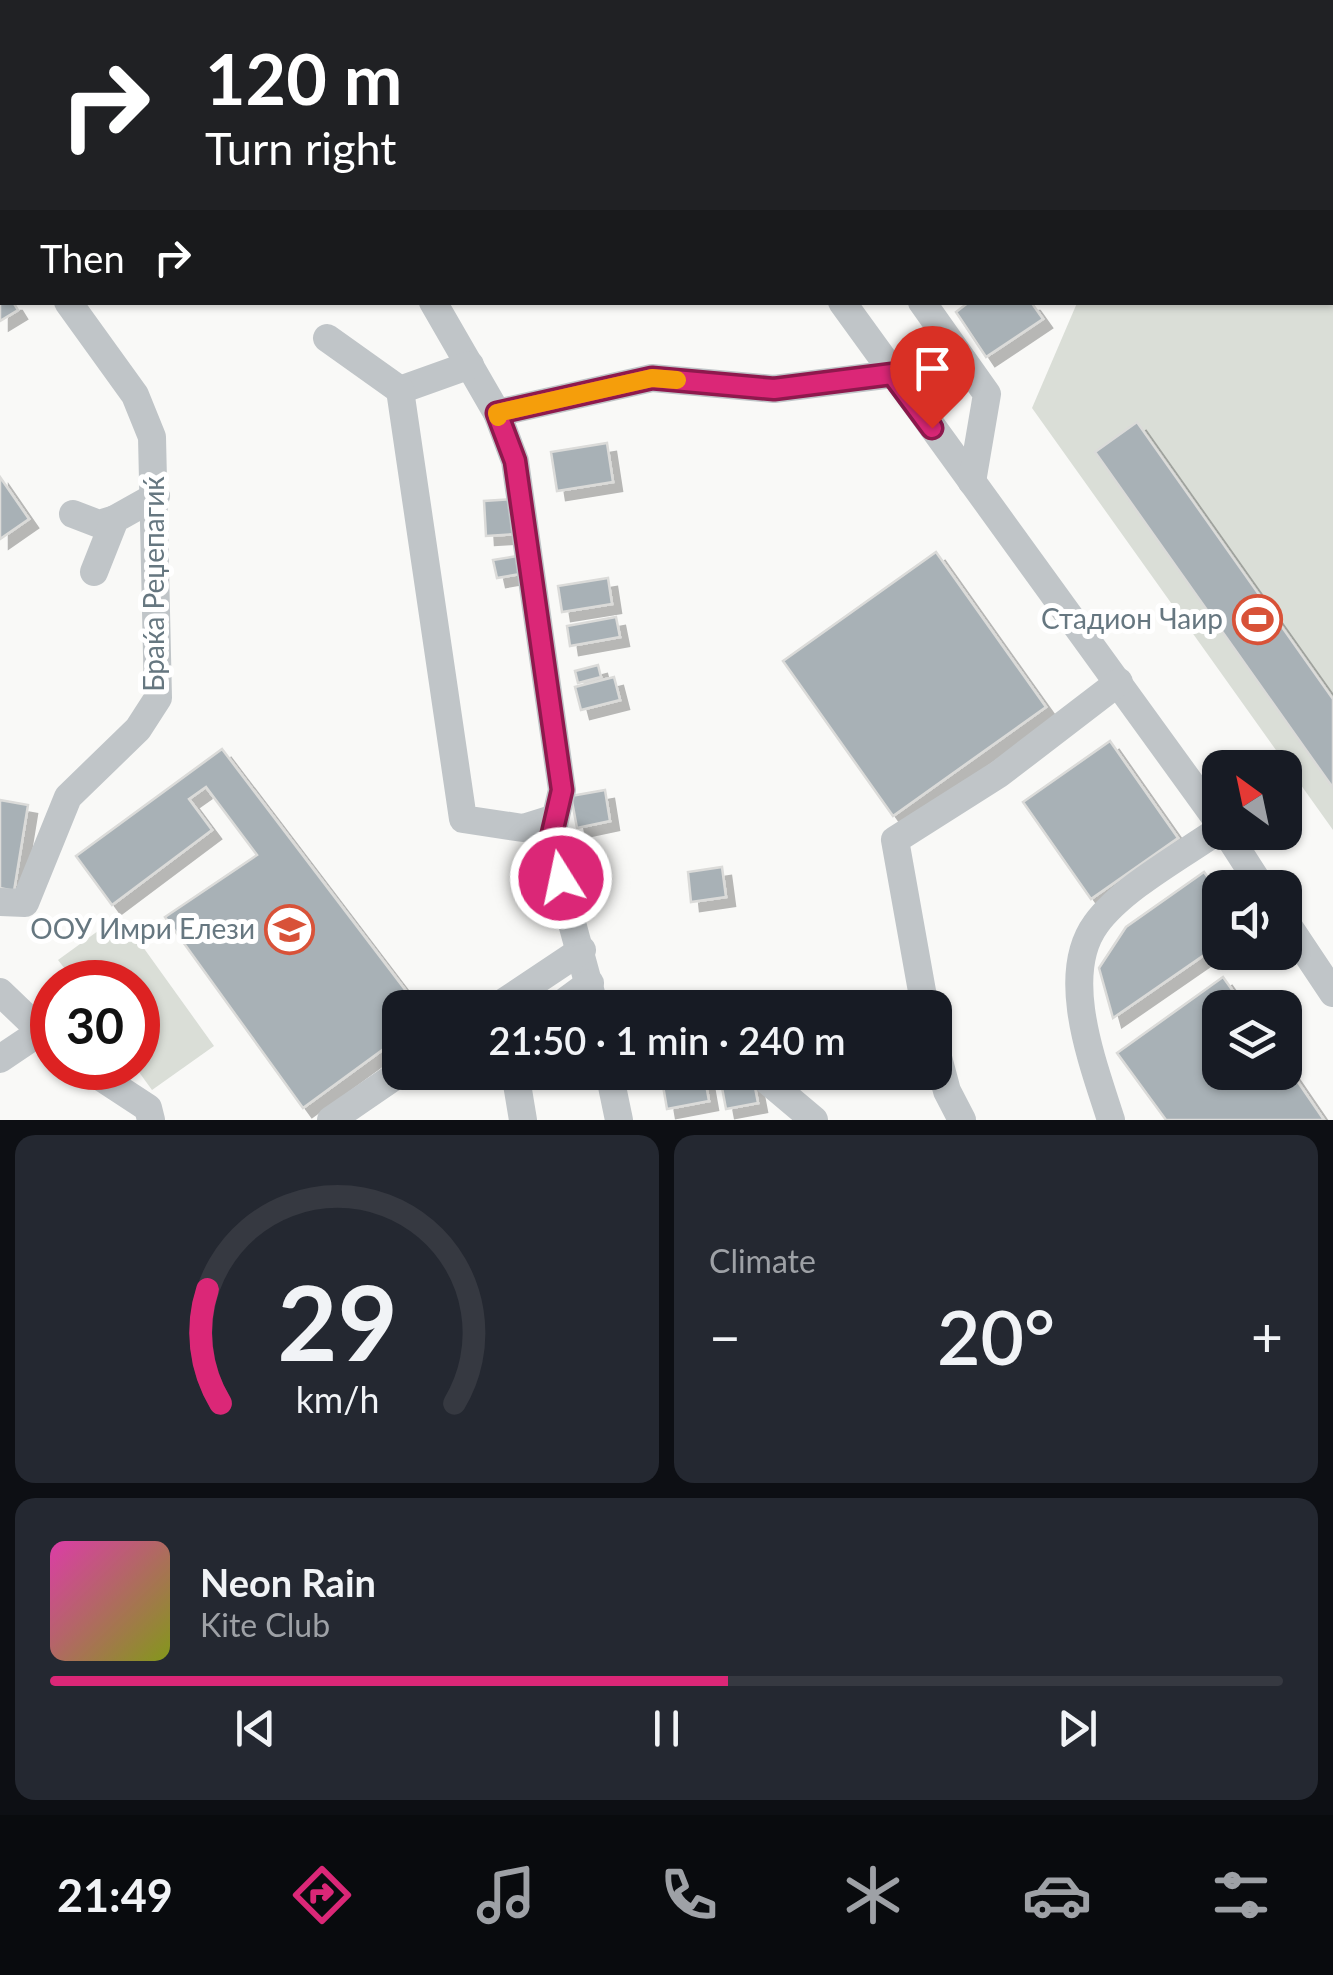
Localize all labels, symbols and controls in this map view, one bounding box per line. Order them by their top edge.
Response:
text: 120 m [205,36,402,120]
icon: right [40,40,170,170]
text: Turn right [205,121,396,175]
icon: right [145,230,200,285]
text: Then [40,235,125,281]
pin [890,326,975,429]
icon: arrive [905,341,960,396]
street label: Браќа Реџепагиќ [136,476,170,692]
sports icon: Стадион Чаир [1232,593,1284,645]
place label: Стадион Чаир [1041,601,1223,635]
north arrow [1202,750,1302,850]
map controls [1202,750,1302,1090]
position arrow [509,826,613,930]
button: sound [1202,870,1302,970]
school or university icon: ООУ Имри Елези [264,903,316,955]
place label: ООУ Имри Елези [30,911,255,945]
speed limit sign: 30 [30,960,160,1090]
button: layers [1202,990,1302,1090]
text: 21:50 · 1 min · 240 m [489,1017,845,1063]
text: Climate [709,1241,816,1280]
text: 29 [277,1258,397,1383]
text: 20° [937,1291,1055,1381]
text: − [709,1303,741,1369]
text: + [1251,1303,1283,1369]
text: km/h [295,1378,379,1421]
text: Neon Rain [200,1559,376,1605]
text: Kite Club [200,1605,330,1644]
icon: previous [228,1701,283,1756]
icon: pause [639,1701,694,1756]
icon: next [1050,1701,1105,1756]
icon: directions [287,1860,357,1930]
icon: music [471,1860,541,1930]
icon: phone [654,1860,724,1930]
icon: climate [838,1860,908,1930]
icon: car [1022,1860,1092,1930]
icon: filters [1206,1860,1276,1930]
text: 21:49 [57,1868,173,1922]

